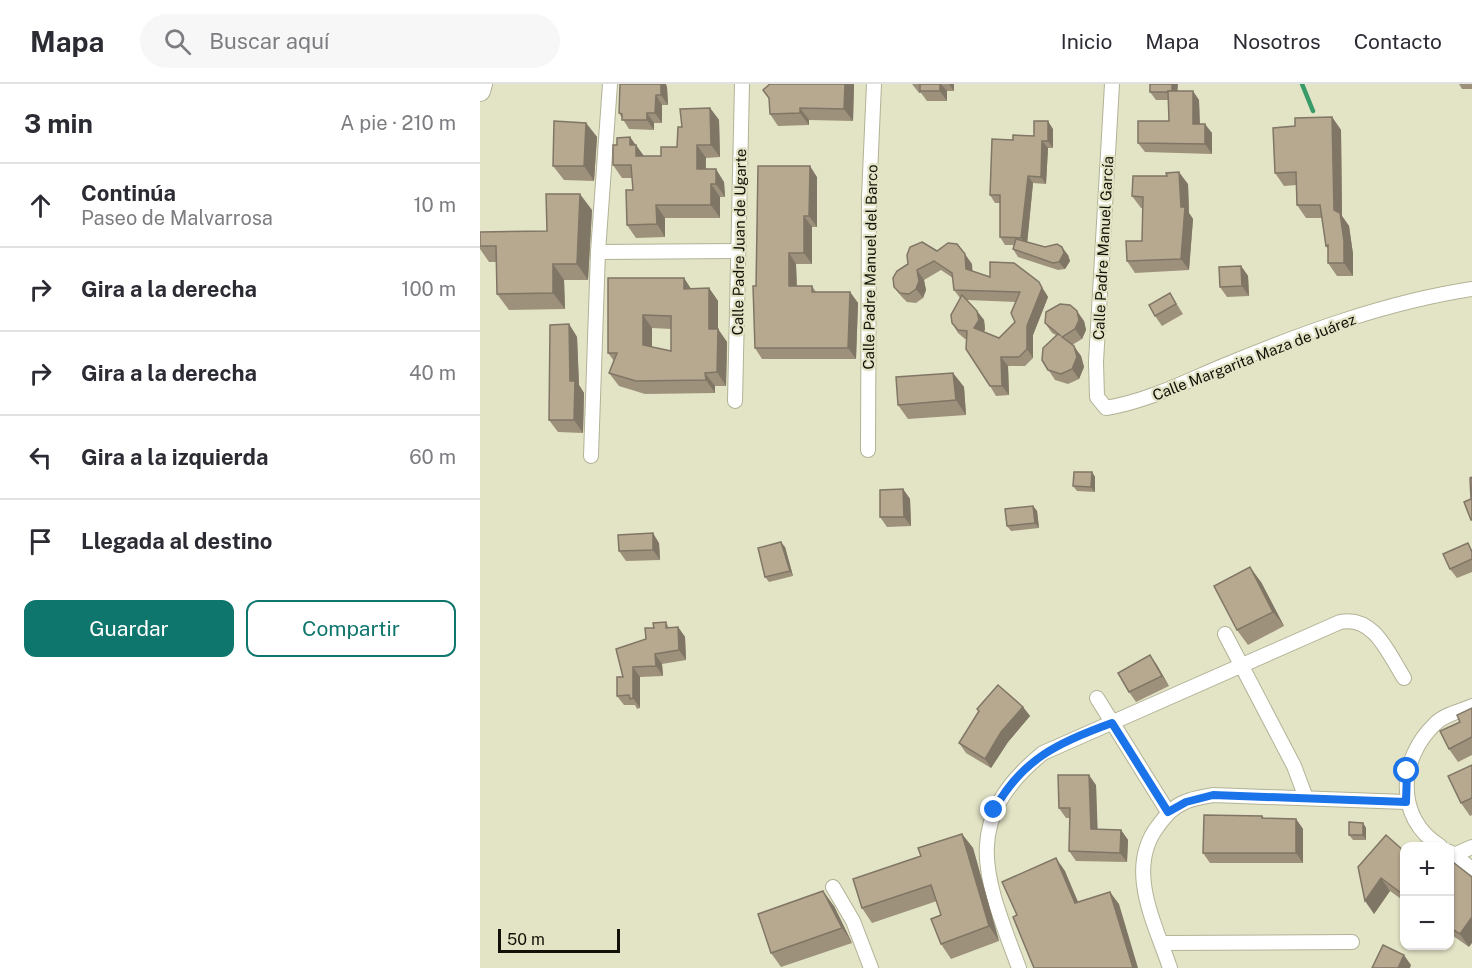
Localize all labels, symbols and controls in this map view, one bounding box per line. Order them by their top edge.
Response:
search box [140,14,560,68]
text: Mapa [30,25,104,58]
icon: search [161,25,194,58]
text: Buscar aquí [209,28,329,54]
text: Inicio [1061,29,1112,54]
text: Mapa [1145,29,1199,54]
text: Nosotros [1232,29,1321,54]
text: Contacto [1354,29,1442,54]
text: 3 min [24,108,93,139]
text: A pie · 210 m [340,111,456,135]
street label: Calle Padre Juan de Ugarte [729,148,749,336]
street label: Calle Padre Manuel García [1090,156,1116,340]
street label: Calle Padre Manuel del Barco [860,164,880,370]
text: Continúa [81,180,176,206]
icon: ahead [24,189,57,222]
text: 10 m [413,193,456,217]
text: Paseo de Malvarrosa [81,206,273,230]
icon: right [24,273,57,306]
text: Gira a la derecha [81,276,257,302]
text: 100 m [401,277,456,301]
street label: Calle Margarita Maza de Juárez [1150,310,1358,404]
icon: right [24,357,57,390]
text: Gira a la derecha [81,360,257,386]
text: 40 m [409,361,456,385]
icon: left [24,441,57,474]
text: Gira a la izquierda [81,444,268,470]
text: 60 m [409,445,456,469]
icon: arrive [24,525,57,558]
text: Llegada al destino [81,528,272,554]
button: Guardar [24,600,234,657]
button: Compartir [246,600,456,657]
route start [1393,757,1419,783]
route end [980,796,1006,822]
map controls [1400,842,1454,950]
button: + [1400,842,1454,896]
button: − [1400,896,1454,950]
scale bar [498,926,620,954]
text: 50 m [507,930,545,949]

